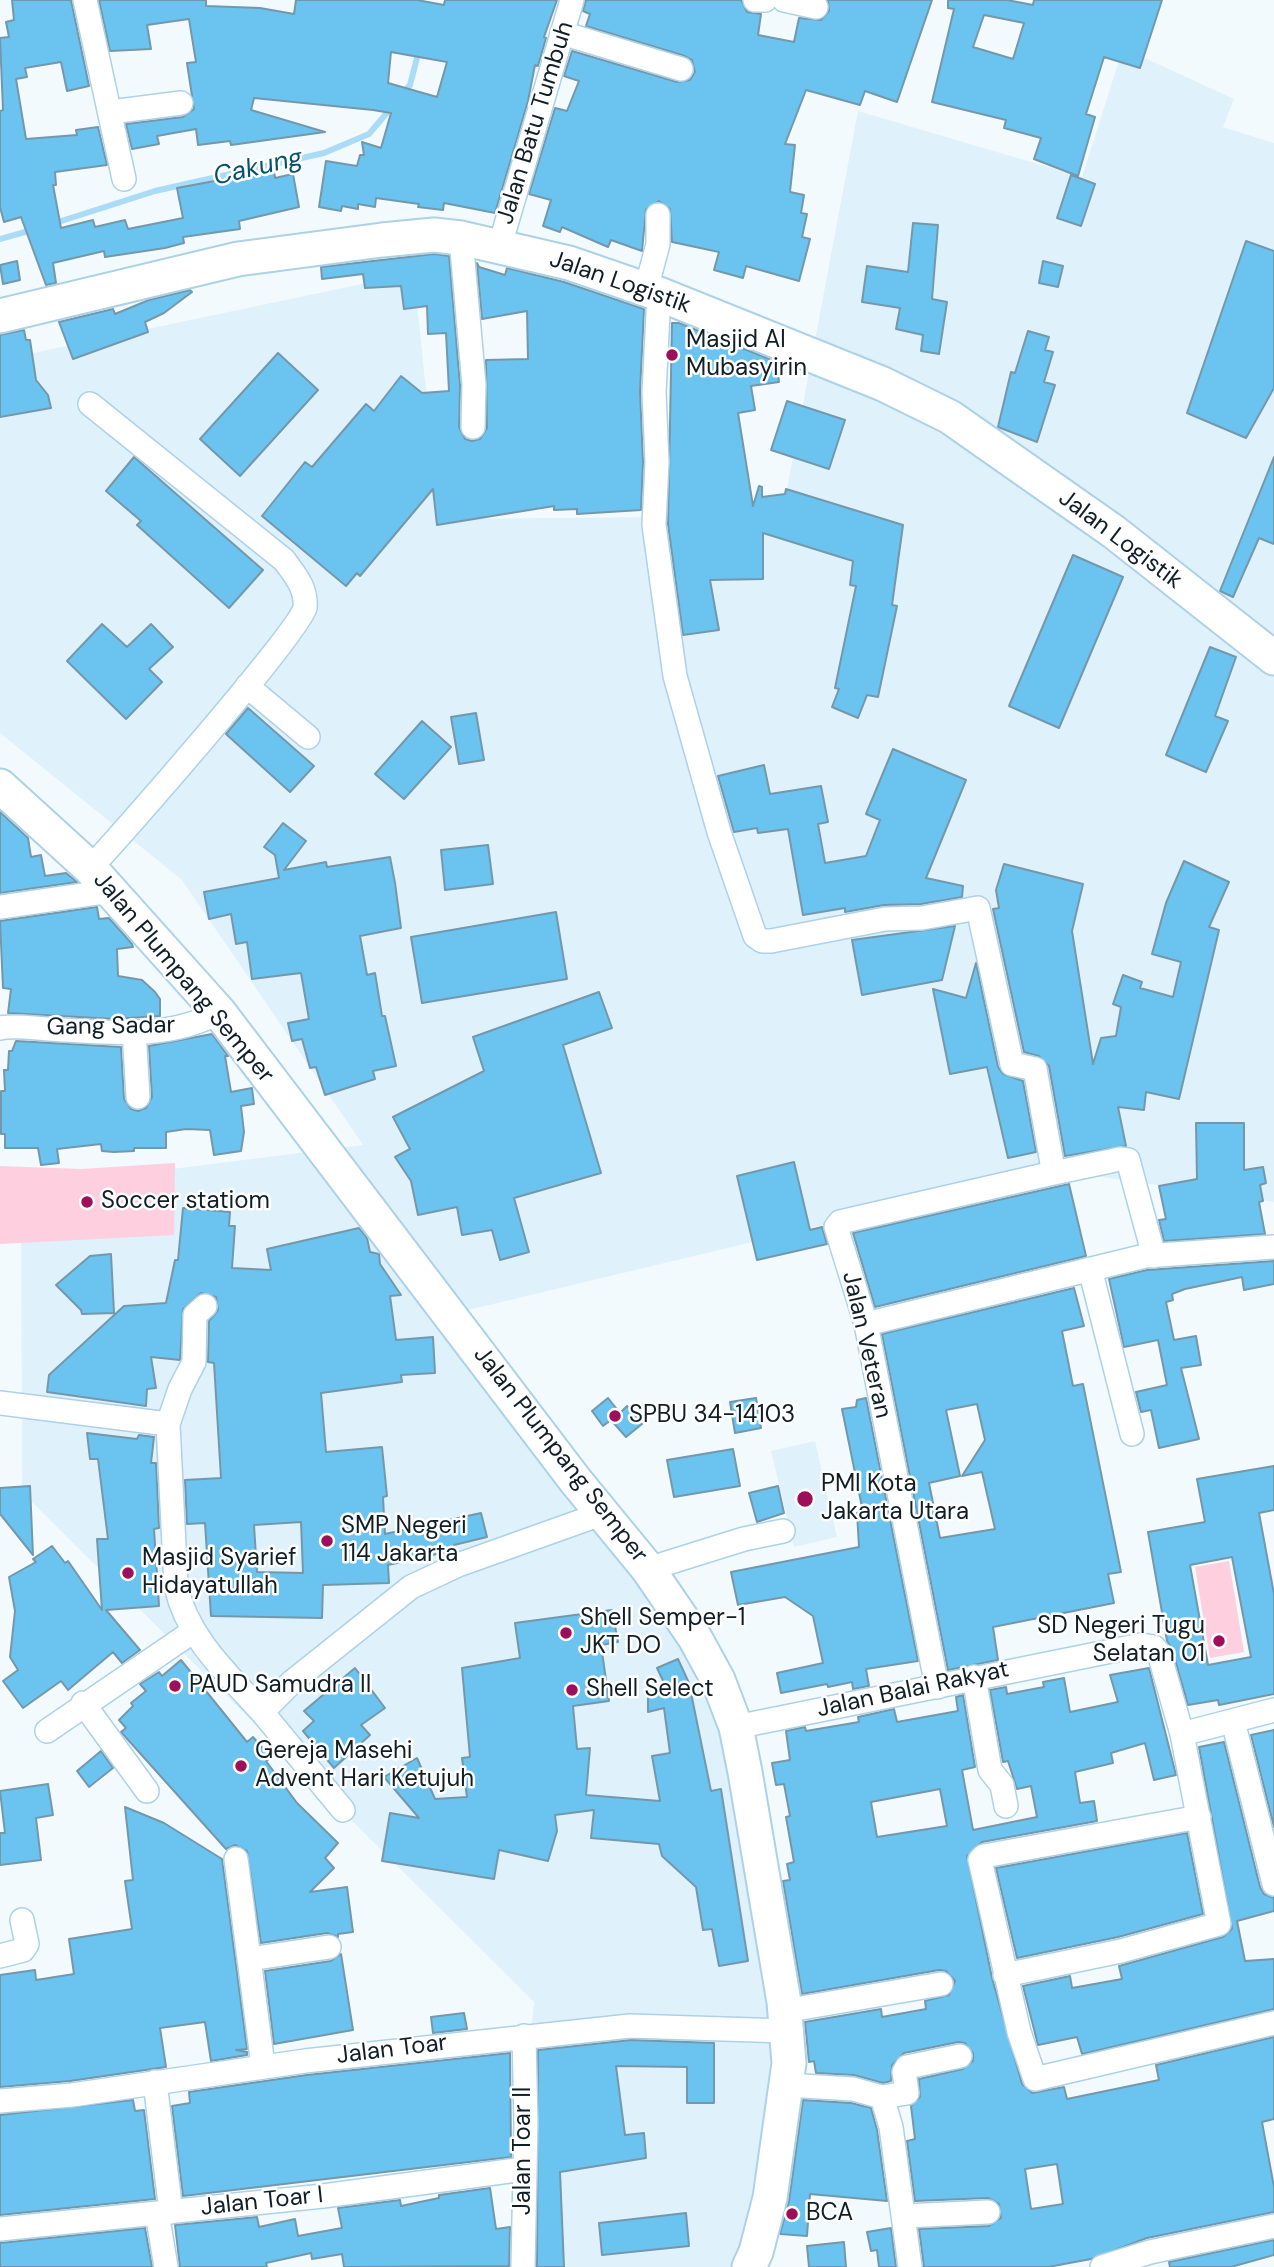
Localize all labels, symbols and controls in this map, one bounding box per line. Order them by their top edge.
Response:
street label: Jalan Batu Tumbuh [491,18,581,228]
water label: Cakung [210,143,306,193]
street label: Jalan Logistik [546,245,694,321]
place label: Masjid Al Mubasyirin [686,327,807,383]
marker: Masjid Al Mubasyirin [664,347,680,363]
street label: Jalan Logistik [1052,484,1188,596]
street label: Jalan Plumpang Semper [86,867,280,1089]
street label: Gang Sadar [46,1011,176,1043]
place label: Soccer statiom [101,1188,270,1216]
marker: Soccer statiom [79,1194,95,1210]
street label: Jalan Veteran [835,1269,897,1421]
street label: Jalan Plumpang Semper [467,1341,653,1569]
place label: SPBU 34-14103 [629,1402,795,1430]
marker: SPBU 34-14103 [607,1408,623,1424]
place label: PMI Kota Jakarta Utara [821,1471,969,1527]
marker: PMI Kota Jakarta Utara [795,1489,815,1509]
place label: SMP Negeri 114 Jakarta [341,1513,467,1569]
marker: SMP Negeri 114 Jakarta [319,1533,335,1549]
place label: Masjid Syarief Hidayatullah [142,1545,296,1601]
marker: Masjid Syarief Hidayatullah [120,1565,136,1581]
place label: Shell Semper-1 JKT DO [580,1605,745,1661]
place label: SD Negeri Tugu Selatan 01 [1037,1613,1205,1669]
marker: Shell Semper-1 JKT DO [558,1625,574,1641]
marker: SD Negeri Tugu Selatan 01 [1211,1633,1227,1649]
street label: Jalan Balai Rakyat [814,1656,1012,1724]
place label: PAUD Samudra II [189,1672,371,1700]
place label: Shell Select [586,1676,714,1704]
marker: PAUD Samudra II [167,1678,183,1694]
marker: Shell Select [564,1682,580,1698]
place label: Gereja Masehi Advent Hari Ketujuh [255,1738,474,1794]
marker: Gereja Masehi Advent Hari Ketujuh [233,1758,249,1774]
street label: Jalan Toar [335,2029,449,2071]
street label: Jalan Toar II [510,2087,538,2215]
street label: Jalan Toar I [199,2181,325,2223]
place label: BCA [806,2200,853,2228]
marker: BCA [784,2206,800,2222]

